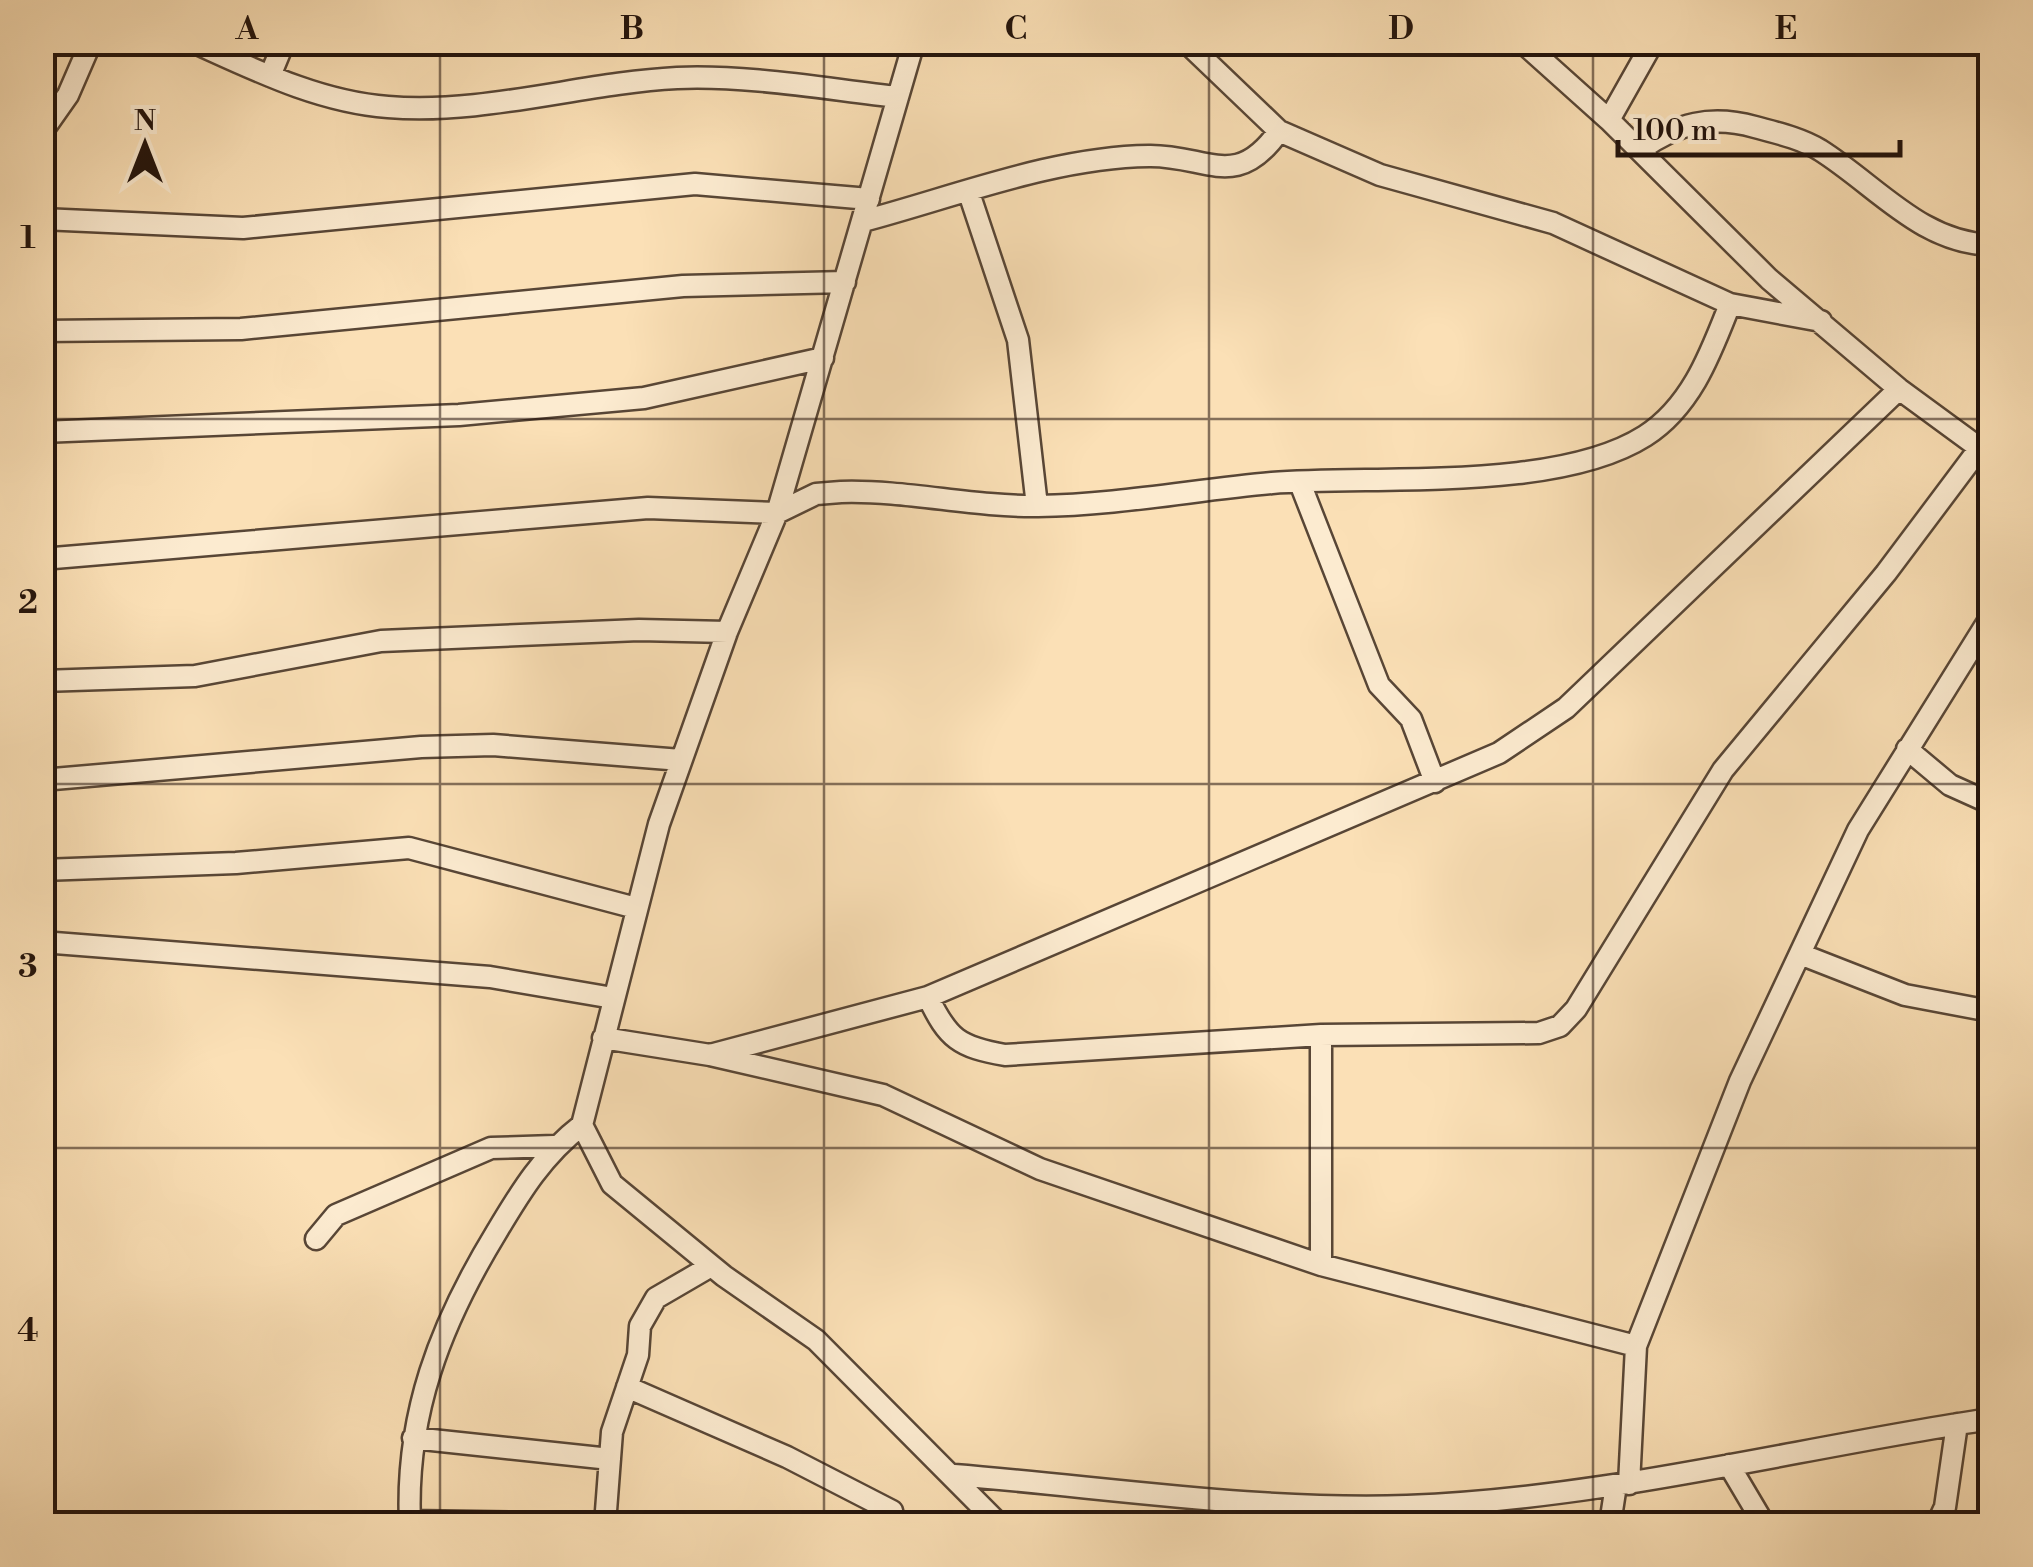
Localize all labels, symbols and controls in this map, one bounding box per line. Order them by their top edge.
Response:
text: A [235,9,260,49]
text: B [620,9,644,49]
text: C [1005,9,1027,49]
text: D [1388,9,1414,49]
text: E [1775,9,1797,49]
north arrow [95,95,195,195]
scale bar [1618,95,1900,157]
text: N [134,104,156,139]
text: 100 m [1633,112,1717,150]
text: 1 [20,218,36,258]
text: 2 [18,583,38,623]
text: 3 [18,947,38,987]
text: 4 [17,1311,39,1351]

